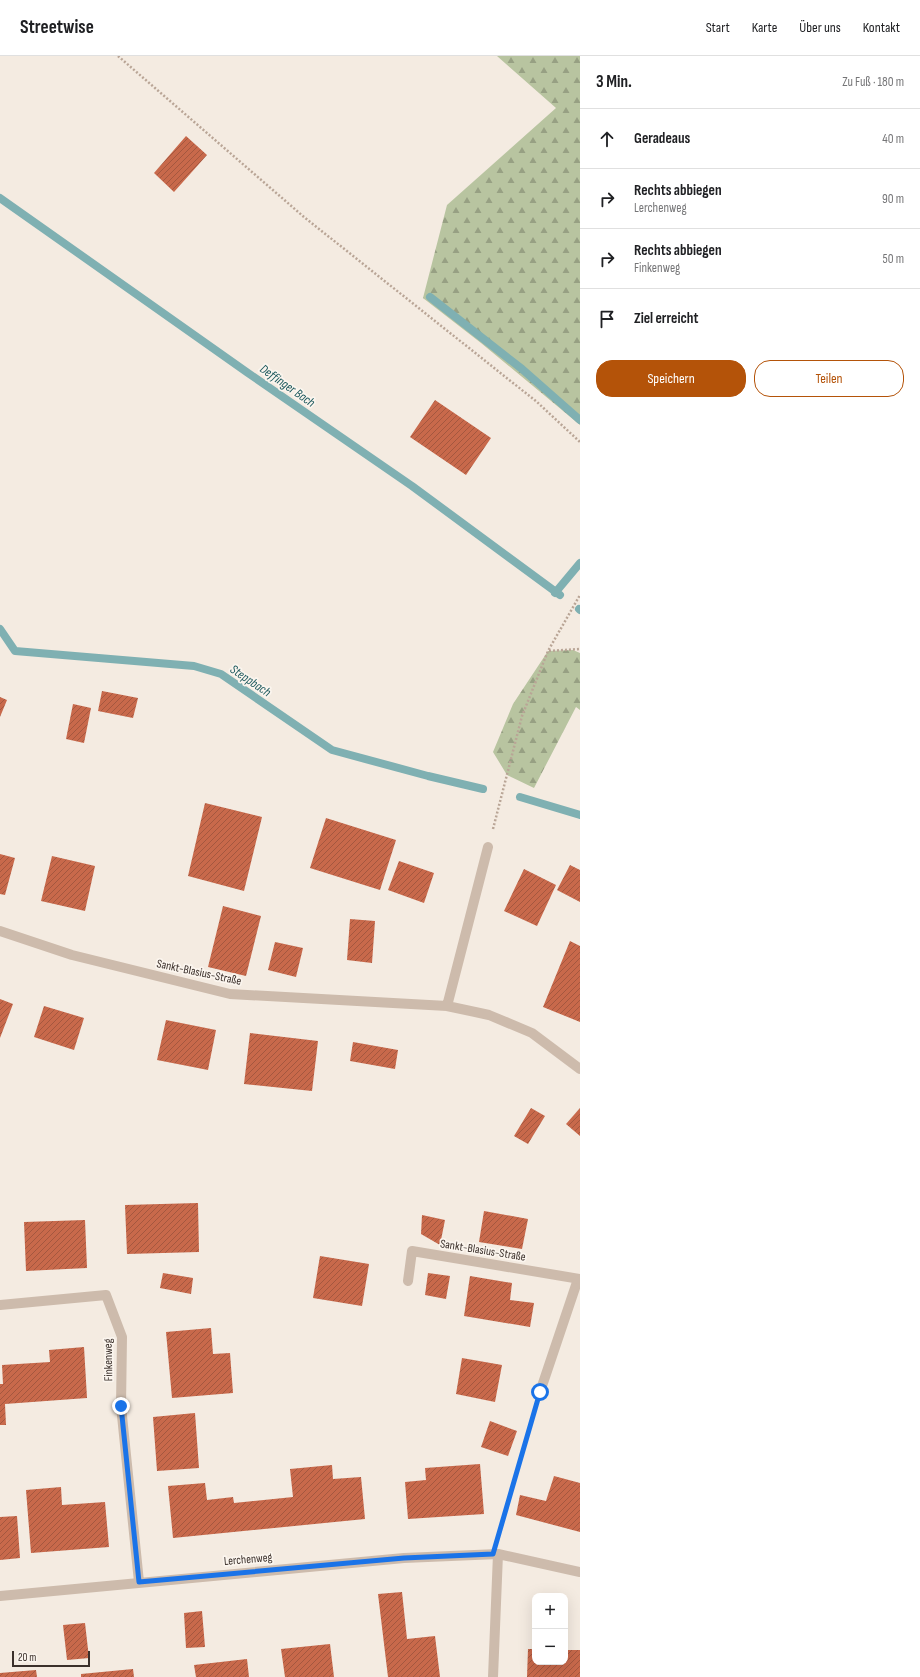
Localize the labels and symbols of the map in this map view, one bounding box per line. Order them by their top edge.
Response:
water label: Deffinger Bach [257,361,319,411]
water label: Steppbach [227,661,274,701]
street label: Sankt-Blasius-Straße [155,956,243,989]
street label: Sankt-Blasius-Straße [439,1236,527,1265]
street label: Finkenweg [101,1338,116,1381]
route start [531,1383,549,1401]
route end [112,1397,130,1415]
street label: Lerchenweg [223,1550,273,1569]
scale bar [12,1649,90,1668]

